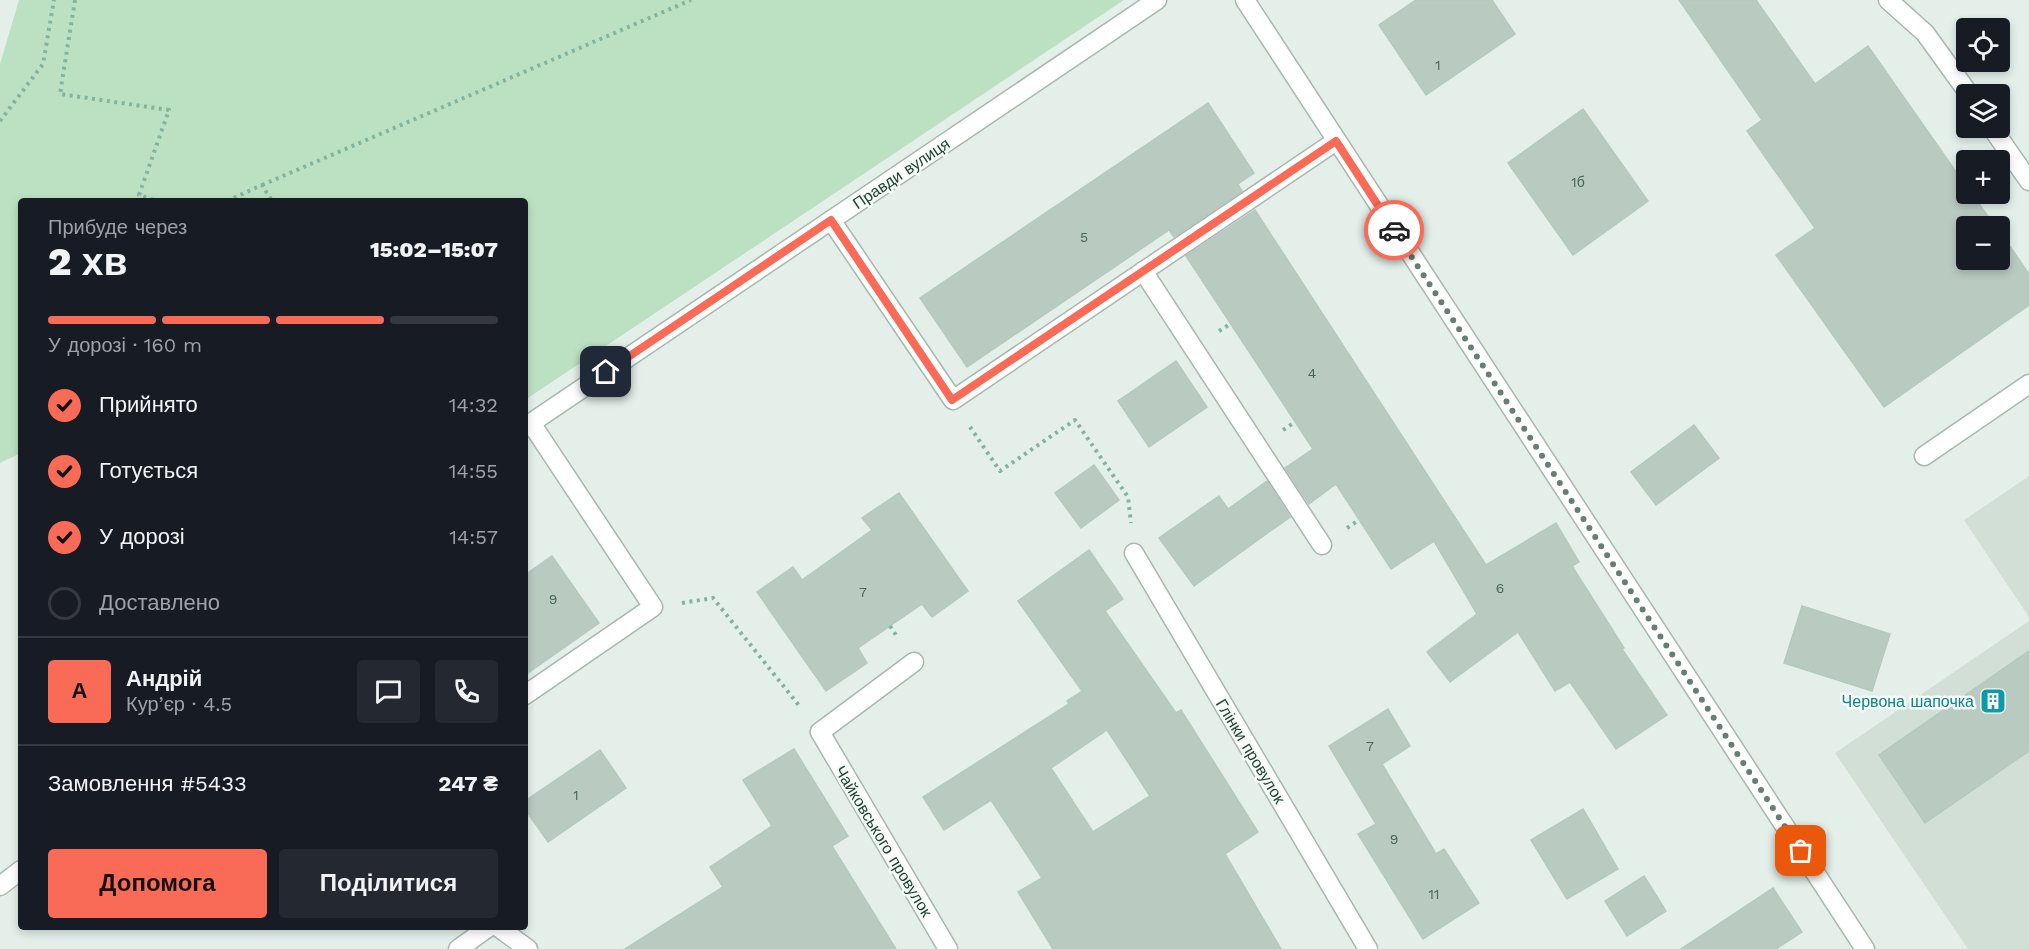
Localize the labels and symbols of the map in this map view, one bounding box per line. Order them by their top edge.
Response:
house number: 1 [1435,57,1441,73]
street label: Правди вулиця [849,134,954,213]
house number: 1б [1571,174,1585,190]
courier [1364,200,1424,260]
house number: 5 [1080,229,1088,245]
pin [580,346,631,397]
house number: 4 [1308,365,1316,381]
house number: 6 [1496,580,1504,596]
house number: 7 [859,584,867,600]
house number: 9 [549,591,557,607]
building icon: Червона шапочка [1978,686,2008,716]
place label: Червона шапочка [1842,692,1974,711]
street label: Глінки провулок [1212,696,1290,808]
house number: 7 [1366,738,1374,754]
street label: Чайковського провулок [831,762,937,921]
house number: 1 [573,787,579,803]
pin [1775,825,1826,876]
house number: 9 [1390,831,1398,847]
house number: 11 [1429,886,1439,902]

